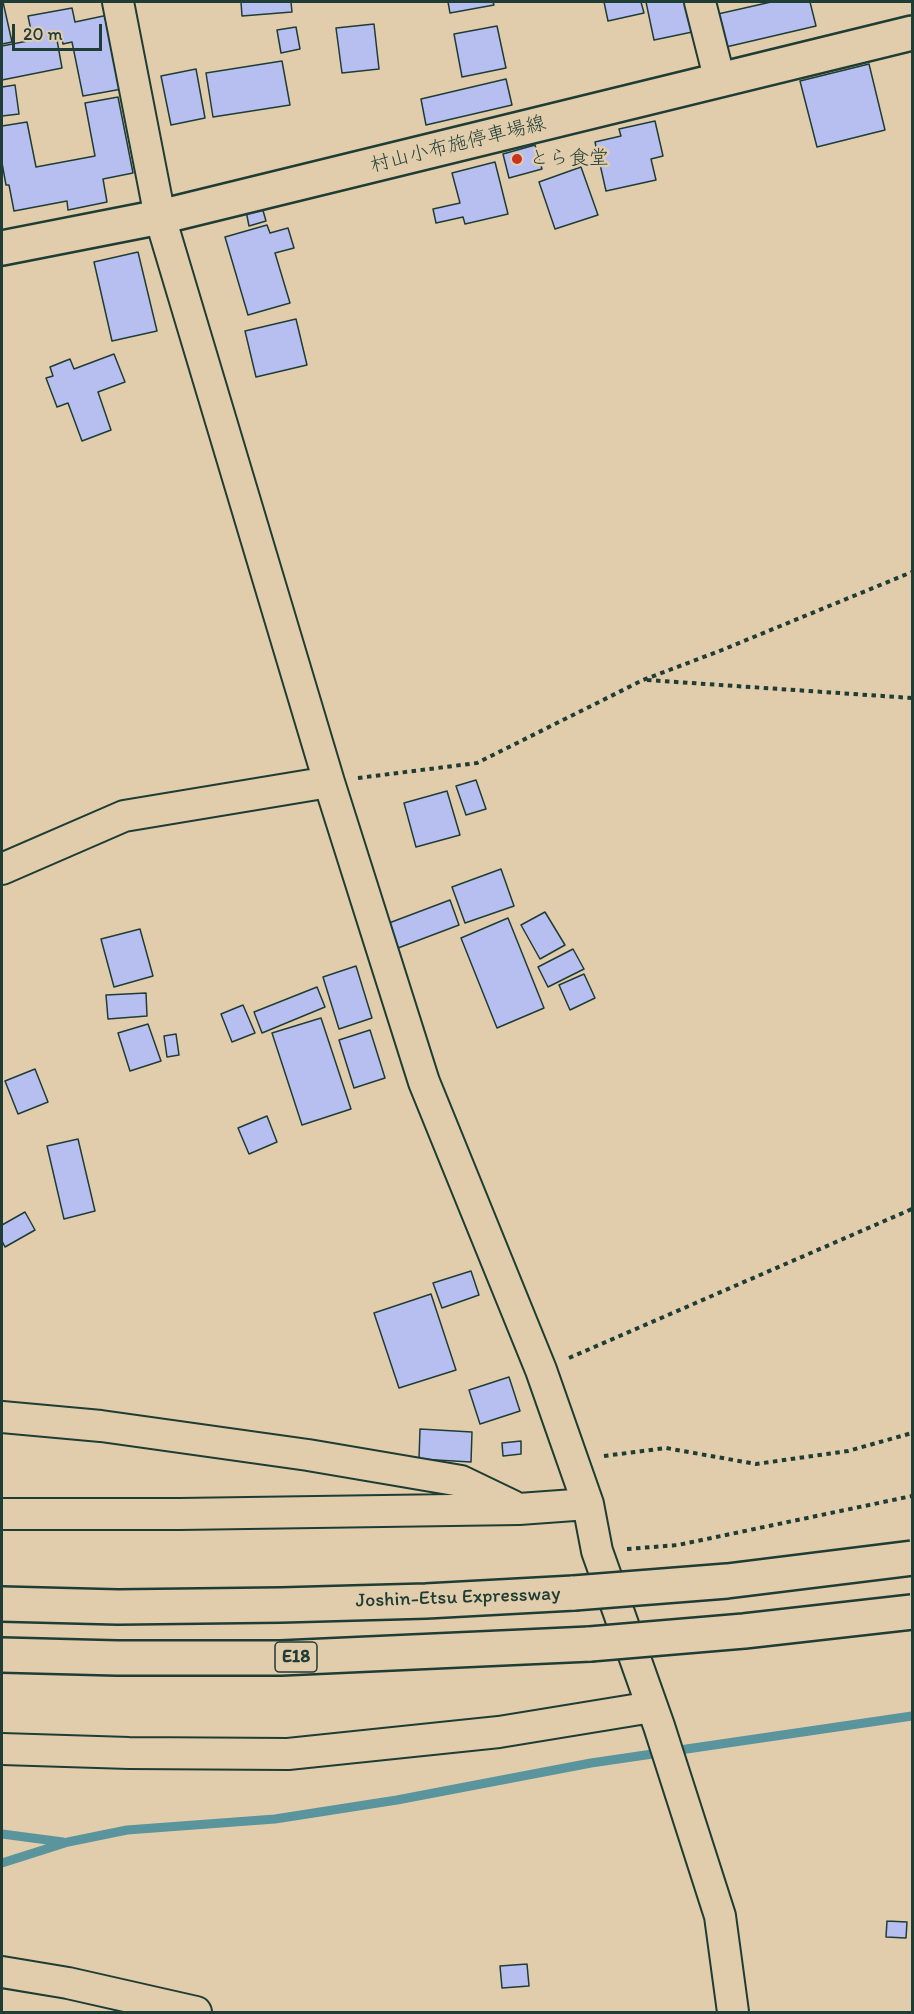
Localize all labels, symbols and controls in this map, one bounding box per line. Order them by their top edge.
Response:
scale bar [15,12,105,50]
text: 20 m [23,23,63,45]
street label: 村山小布施停車場線 [368,112,548,178]
place label: とら食堂 [529,147,609,171]
marker: とら食堂 [510,152,524,166]
street label: Joshin-Etsu Expressway [355,1582,561,1614]
road number: E18 [275,1642,317,1672]

